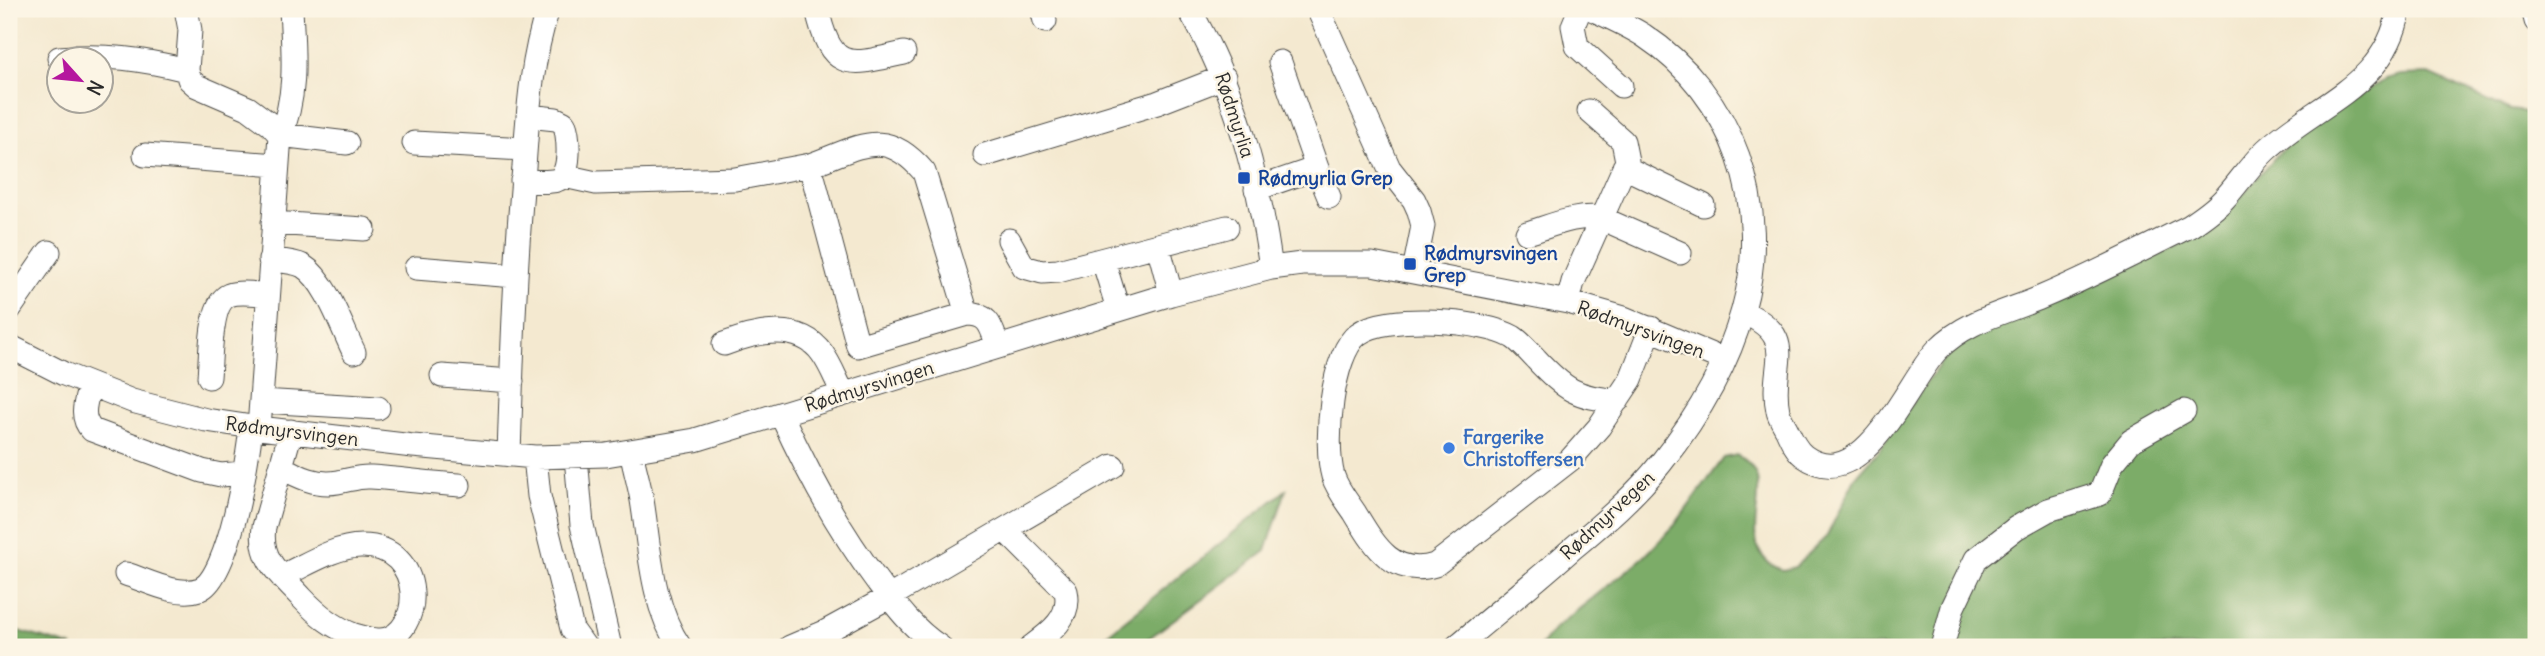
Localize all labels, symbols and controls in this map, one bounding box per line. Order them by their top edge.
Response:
north arrow [46,46,116,116]
street label: Rødmyrlia [1210,69,1260,161]
text: N [81,76,109,99]
place label: Rødmyrlia Grep [1258,166,1393,190]
marker: Rødmyrlia Grep [1236,170,1252,186]
place label: Rødmyrsvingen Grep [1424,241,1558,287]
marker: Rødmyrsvingen Grep [1402,256,1418,272]
street label: Rødmyrsvingen [1574,295,1708,363]
street label: Rødmyrsvingen [801,355,937,417]
street label: Rødmyrsvingen [224,411,360,451]
place label: Fargerike Christoffersen [1463,425,1584,471]
marker: Fargerike Christoffersen [1441,440,1457,456]
street label: Rødmyrvegen [1555,465,1659,565]

